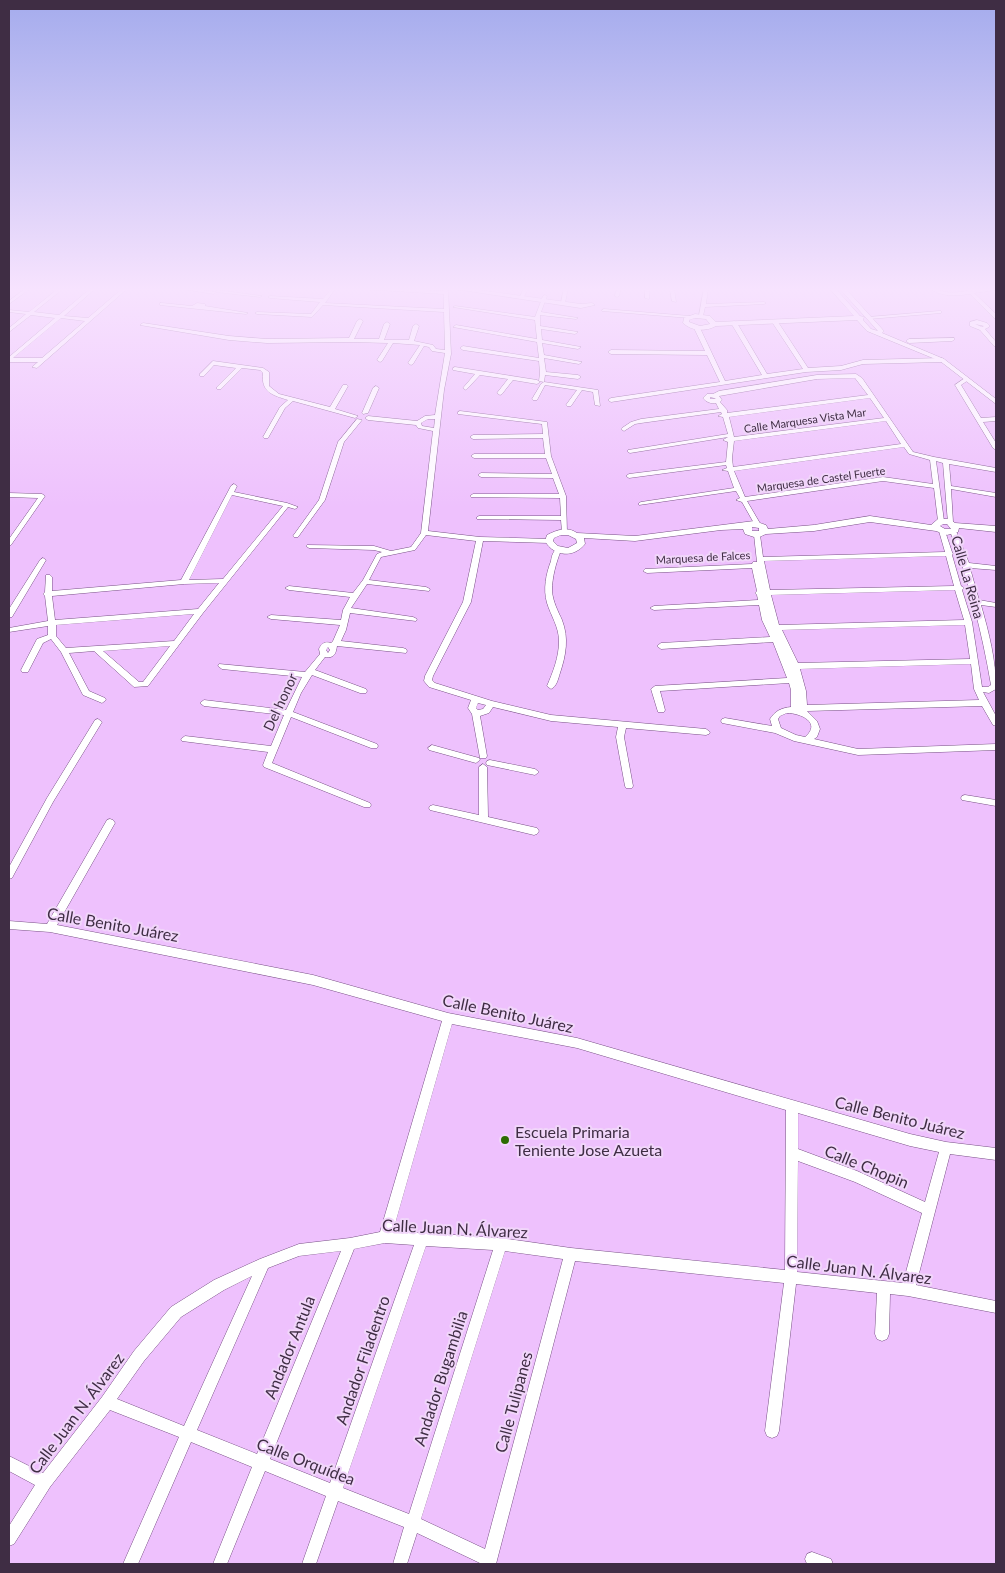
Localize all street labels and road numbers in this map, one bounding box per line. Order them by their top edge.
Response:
street label: Calle Marquesa Vista Mar [743,405,867,435]
street label: Marquesa de Castel Fuerte [756,464,886,494]
street label: Calle La Reina [948,534,988,620]
street label: Marquesa de Falces [655,548,751,566]
street label: Del honor [259,671,301,733]
street label: Calle Benito Juárez [46,903,180,945]
street label: Calle Benito Juárez [441,990,575,1036]
street label: Calle Benito Juárez [833,1092,967,1142]
street label: Calle Chopin [822,1140,912,1192]
street label: Calle Juan N. Álvarez [382,1215,528,1241]
street label: Calle Juan N. Álvarez [785,1251,933,1287]
street label: Andador Antula [260,1293,318,1401]
street label: Andador Filadentro [331,1293,393,1427]
street label: Andador Bugambilia [409,1308,471,1448]
street label: Calle Juan N. Álvarez [24,1349,128,1477]
street label: Calle Tulipanes [490,1349,536,1455]
street label: Calle Orquídea [254,1433,358,1489]

